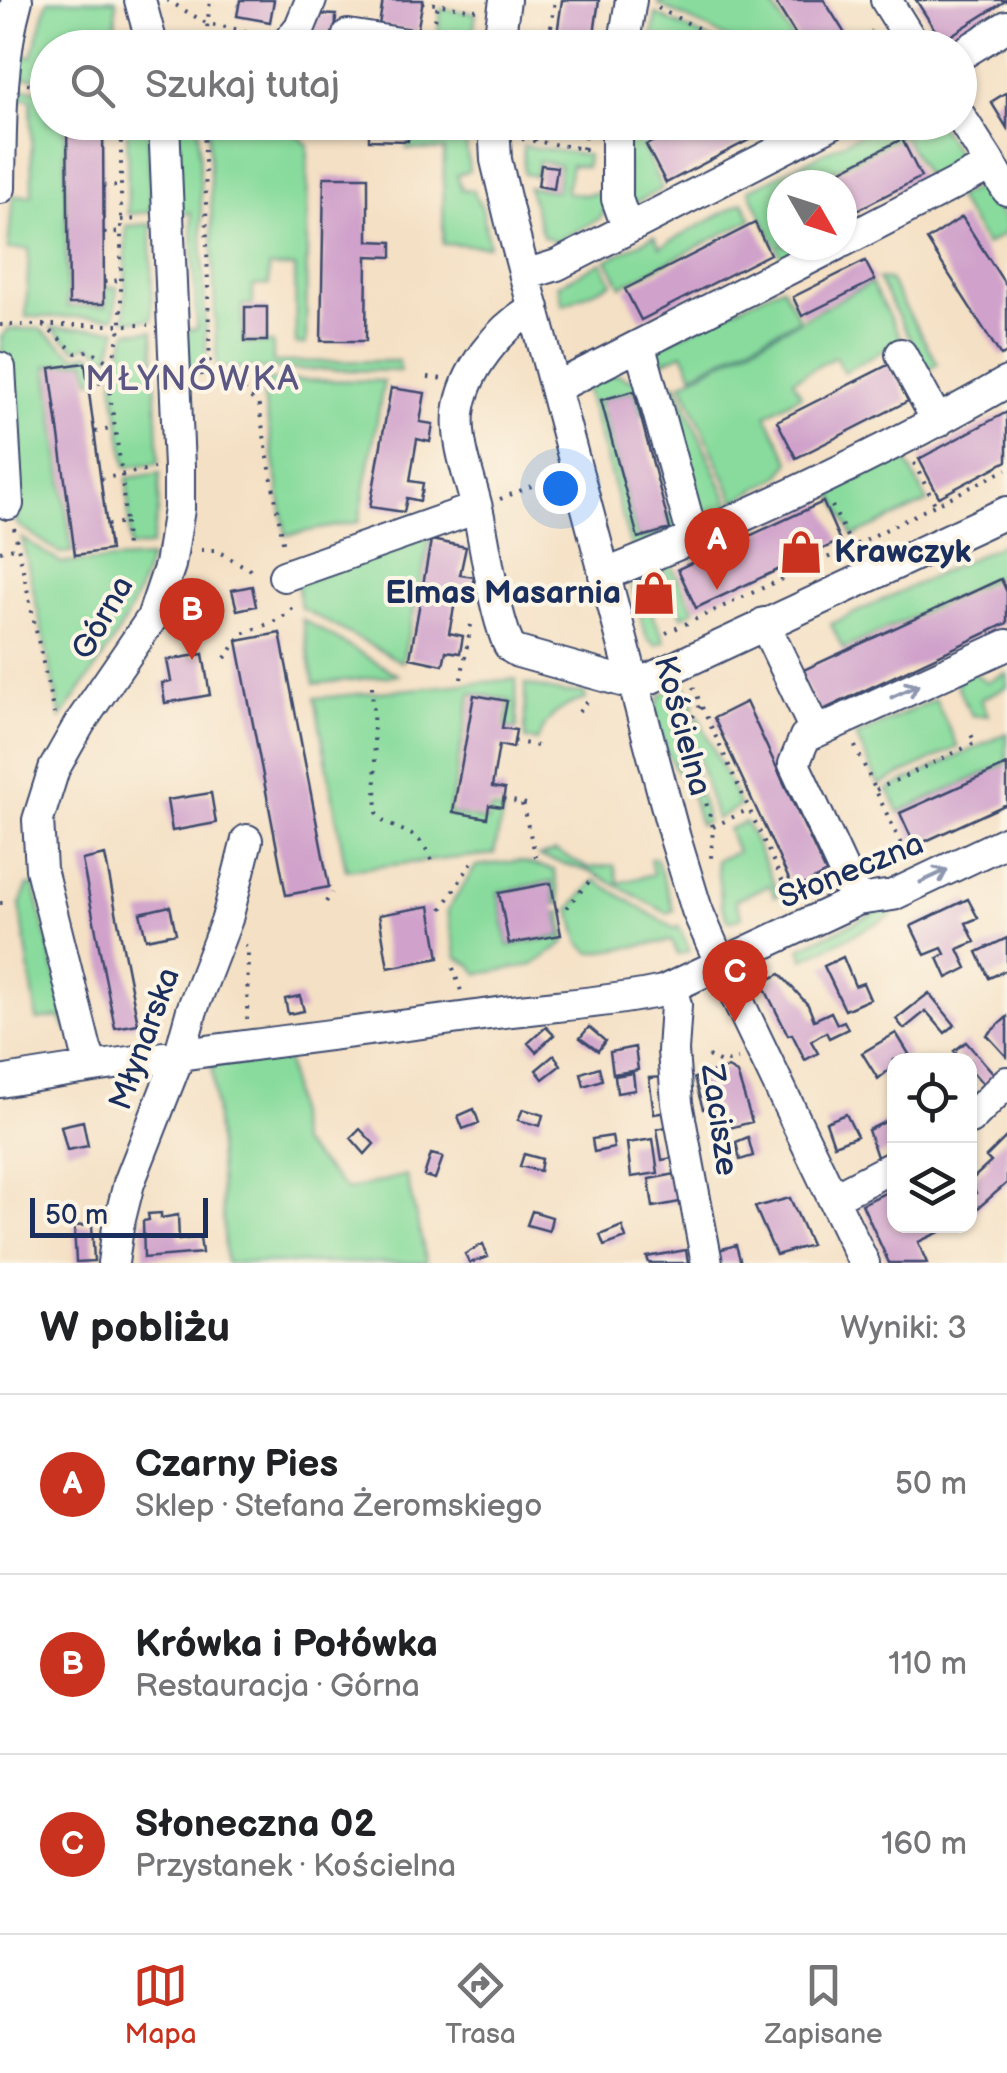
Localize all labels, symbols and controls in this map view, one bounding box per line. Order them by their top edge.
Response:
search box [30,30,977,140]
icon: search [65,58,120,113]
text: Szukaj tutaj [145,63,340,108]
north arrow [767,170,857,260]
district label: MŁYNÓWKA [85,357,301,401]
your location [535,463,586,514]
pin: A [684,508,750,590]
shop icon: Krawczyk [777,528,825,576]
place label: Krawczyk [834,533,972,572]
street label: Górna [64,569,142,667]
shop icon: Elmas Masarnia [630,569,678,617]
place label: Elmas Masarnia [385,574,621,613]
pin: B [160,578,224,660]
street label: Kościelna [645,652,719,800]
one-way arrow [889,681,920,699]
street label: Słoneczna [773,824,929,918]
one-way arrow [918,865,948,884]
pin: C [702,940,768,1022]
street label: Młynarska [101,962,189,1116]
map controls [887,1053,977,1233]
button: locate [887,1053,977,1143]
street label: Zacisze [692,1061,746,1178]
button: layers [887,1143,977,1233]
scale bar [30,1193,208,1238]
text: 50 m [45,1199,108,1232]
text: W pobliżu [40,1303,230,1354]
text: Wyniki: 3 [840,1309,967,1348]
text: Czarny Pies [135,1442,338,1487]
text: A [63,1465,82,1504]
text: 50 m [895,1465,967,1504]
text: Sklep · Stefana Żeromskiego [135,1487,542,1526]
text: Krówka i Połówka [135,1622,438,1667]
text: B [61,1645,84,1684]
text: 110 m [888,1645,967,1684]
text: Restauracja · Górna [135,1667,420,1706]
text: Słoneczna 02 [135,1802,376,1847]
text: C [61,1825,84,1864]
text: 160 m [881,1825,967,1864]
text: Przystanek · Kościelna [135,1847,456,1886]
tab: Mapa [124,1958,197,2051]
tab: Trasa [445,1958,516,2051]
tab: Zapisane [765,1958,883,2051]

